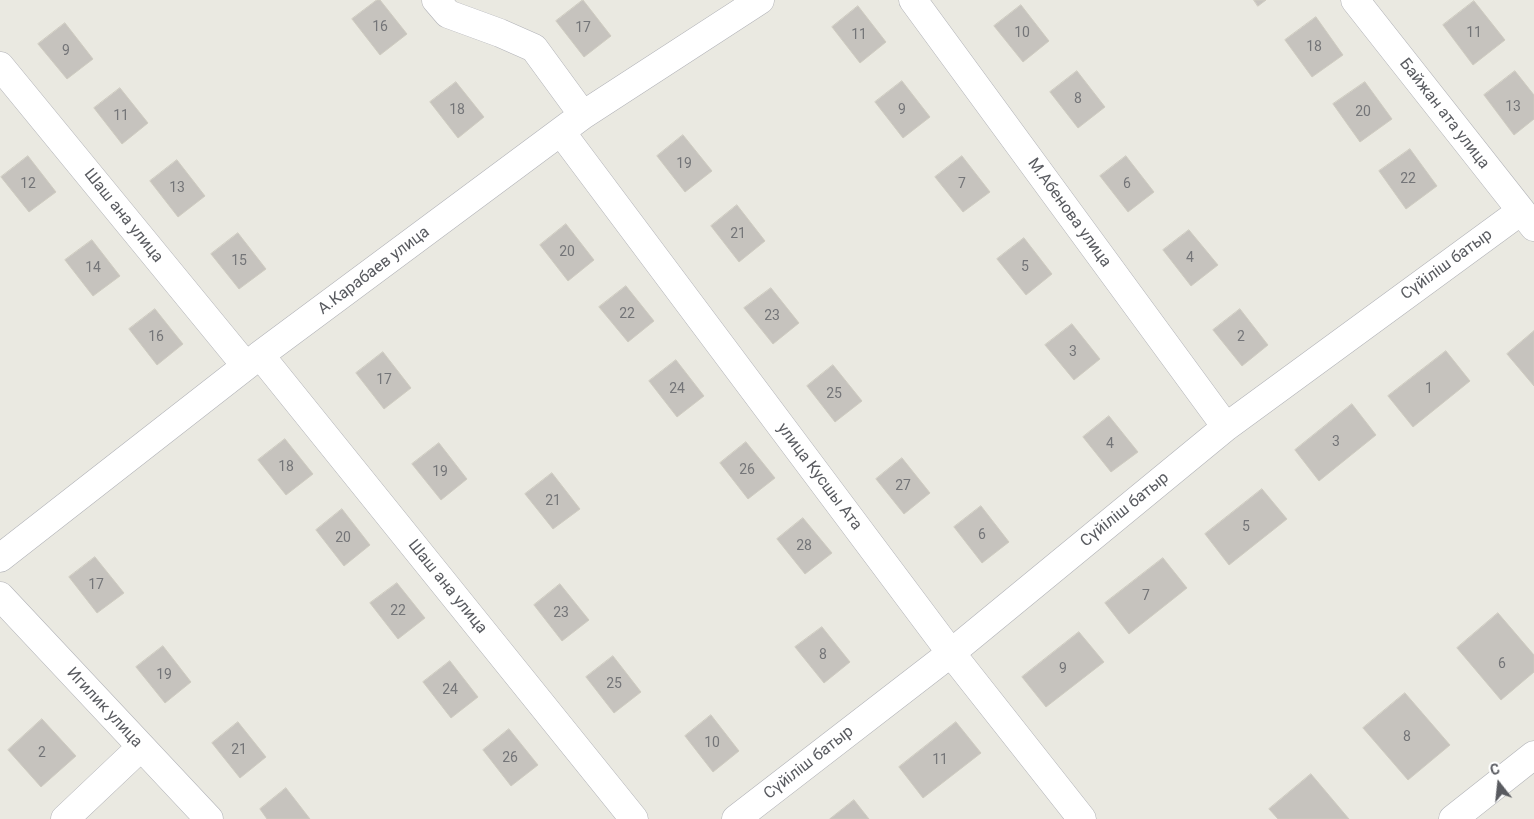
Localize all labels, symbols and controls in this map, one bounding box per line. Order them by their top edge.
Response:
house number: 16 [372,19,388,35]
house number: 17 [575,20,591,36]
house number: 10 [1014,25,1030,41]
house number: 11 [1466,25,1482,41]
house number: 11 [851,27,867,43]
house number: 18 [1306,39,1322,55]
house number: 9 [62,43,70,59]
street label: Байжан ата улица [1395,55,1493,173]
house number: 8 [1074,91,1082,107]
house number: 13 [1505,99,1521,115]
house number: 18 [449,102,465,118]
house number: 9 [898,102,906,118]
house number: 20 [1355,104,1371,120]
house number: 11 [113,108,129,124]
street label: М.Абенова улица [1023,155,1115,271]
house number: 19 [676,156,692,172]
street label: Шаш ана улица [79,165,167,267]
house number: 22 [1400,171,1416,187]
house number: 12 [20,176,36,192]
house number: 7 [958,176,966,192]
house number: 6 [1123,176,1131,192]
house number: 13 [169,180,185,196]
street label: А.Карабаев улица [315,223,433,319]
street label: Сүйіліш батыр [1398,225,1496,305]
house number: 21 [730,226,746,242]
house number: 20 [559,244,575,260]
house number: 4 [1186,250,1194,266]
house number: 15 [231,253,247,269]
house number: 5 [1021,259,1029,275]
house number: 14 [85,260,101,276]
house number: 22 [619,306,635,322]
house number: 23 [764,308,780,324]
house number: 16 [148,329,164,345]
house number: 2 [1237,329,1245,345]
house number: 3 [1069,344,1077,360]
house number: 17 [376,372,392,388]
house number: 24 [669,381,685,397]
house number: 1 [1425,381,1433,397]
house number: 25 [826,386,842,402]
street label: улица Кусшы Ата [772,420,866,534]
house number: 3 [1332,434,1340,450]
house number: 4 [1106,436,1114,452]
house number: 18 [278,459,294,475]
house number: 26 [739,462,755,478]
house number: 19 [432,464,448,480]
street label: Сүйіліш батыр [1077,469,1173,551]
house number: 27 [895,478,911,494]
house number: 21 [545,493,561,509]
house number: 5 [1242,519,1250,535]
house number: 6 [978,527,986,543]
house number: 20 [335,530,351,546]
street label: Шаш ана улица [403,536,491,638]
house number: 28 [796,538,812,554]
house number: 17 [88,577,104,593]
house number: 7 [1142,588,1150,604]
house number: 22 [390,603,406,619]
house number: 23 [553,605,569,621]
house number: 8 [819,647,827,663]
house number: 6 [1498,656,1506,672]
house number: 9 [1059,661,1067,677]
street label: Игилик улица [62,664,146,752]
house number: 19 [156,667,172,683]
house number: 25 [606,676,622,692]
house number: 24 [442,682,458,698]
street label: Сүйіліш батыр [760,722,858,804]
house number: 8 [1403,729,1411,745]
house number: 10 [704,735,720,751]
house number: 21 [231,742,247,758]
house number: 2 [38,745,46,761]
house number: 26 [502,750,518,766]
house number: 11 [932,752,948,768]
north arrow [1474,759,1524,809]
text: С [1488,761,1501,779]

